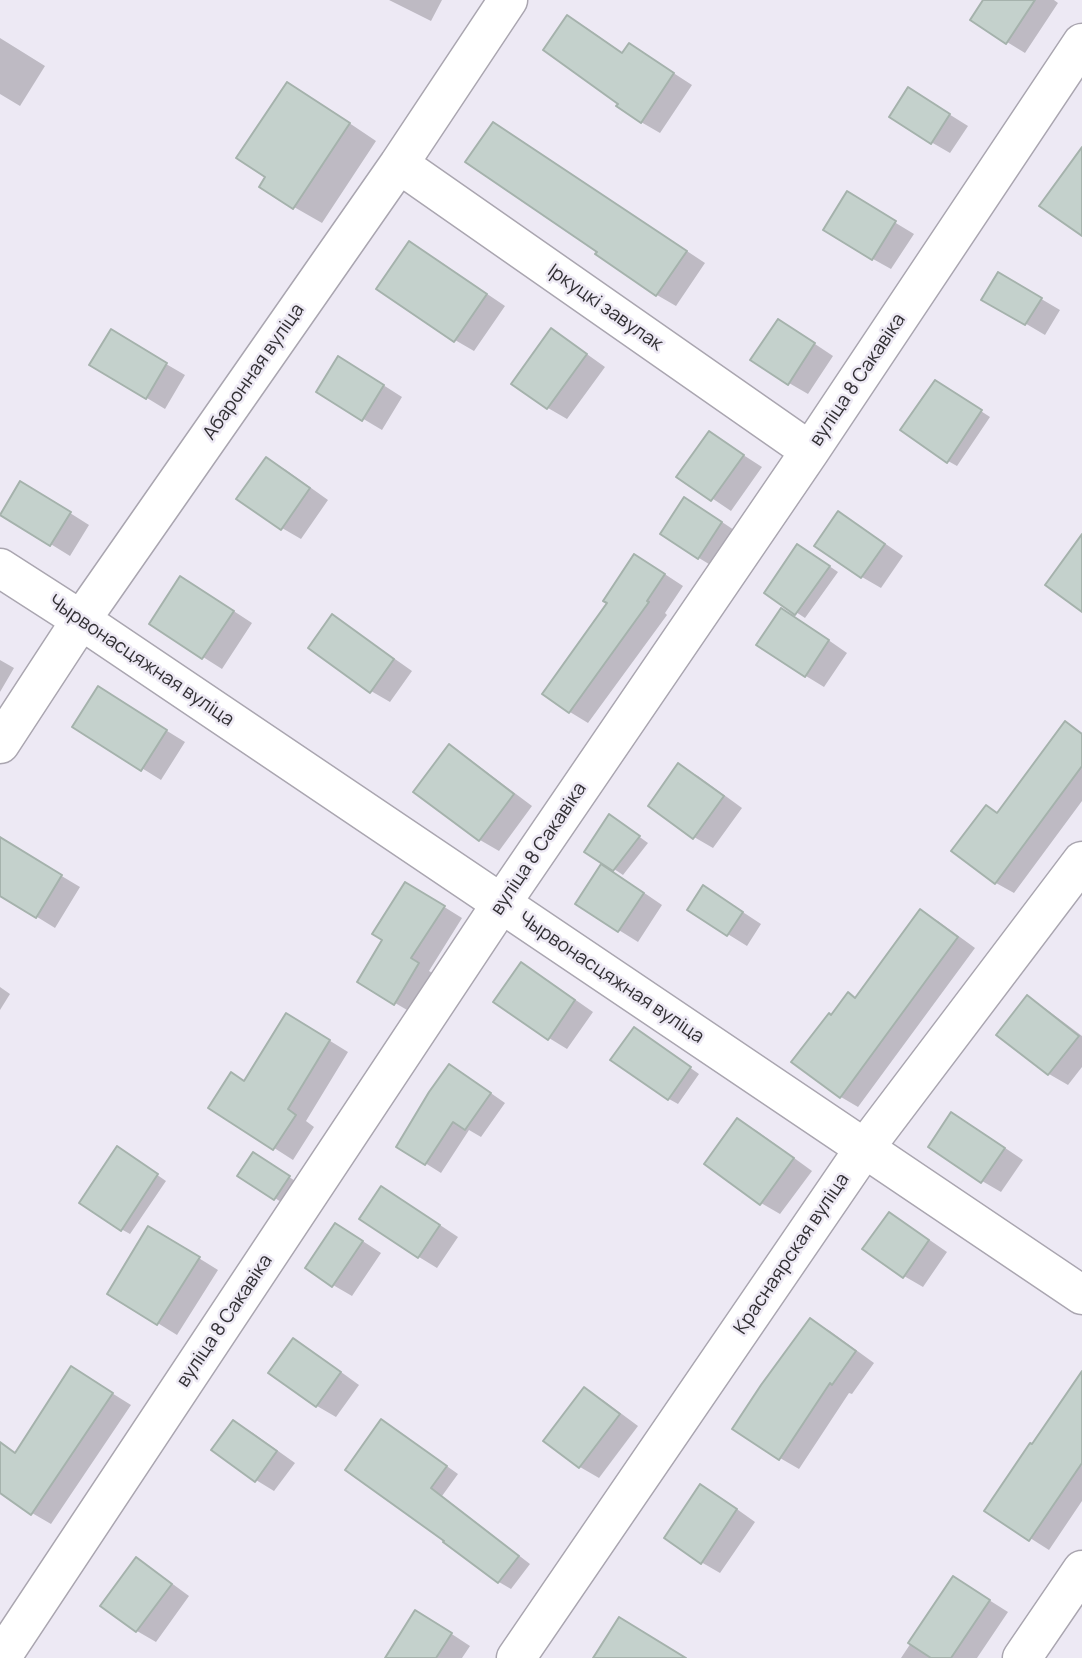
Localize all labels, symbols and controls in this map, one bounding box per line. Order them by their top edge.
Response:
street label: Іркуцкі завулак [543,260,667,356]
street label: Абаронная вуліца [199,300,309,444]
street label: вуліца 8 Сакавіка [805,309,911,451]
street label: Чырвонасцяжная вуліца [44,590,238,732]
street label: вуліца 8 Сакавіка [486,778,592,920]
street label: Чырвонасцяжная вуліца [514,907,708,1049]
street label: Краснаярская вуліца [730,1169,854,1339]
street label: вуліца 8 Сакавіка [172,1250,278,1392]

